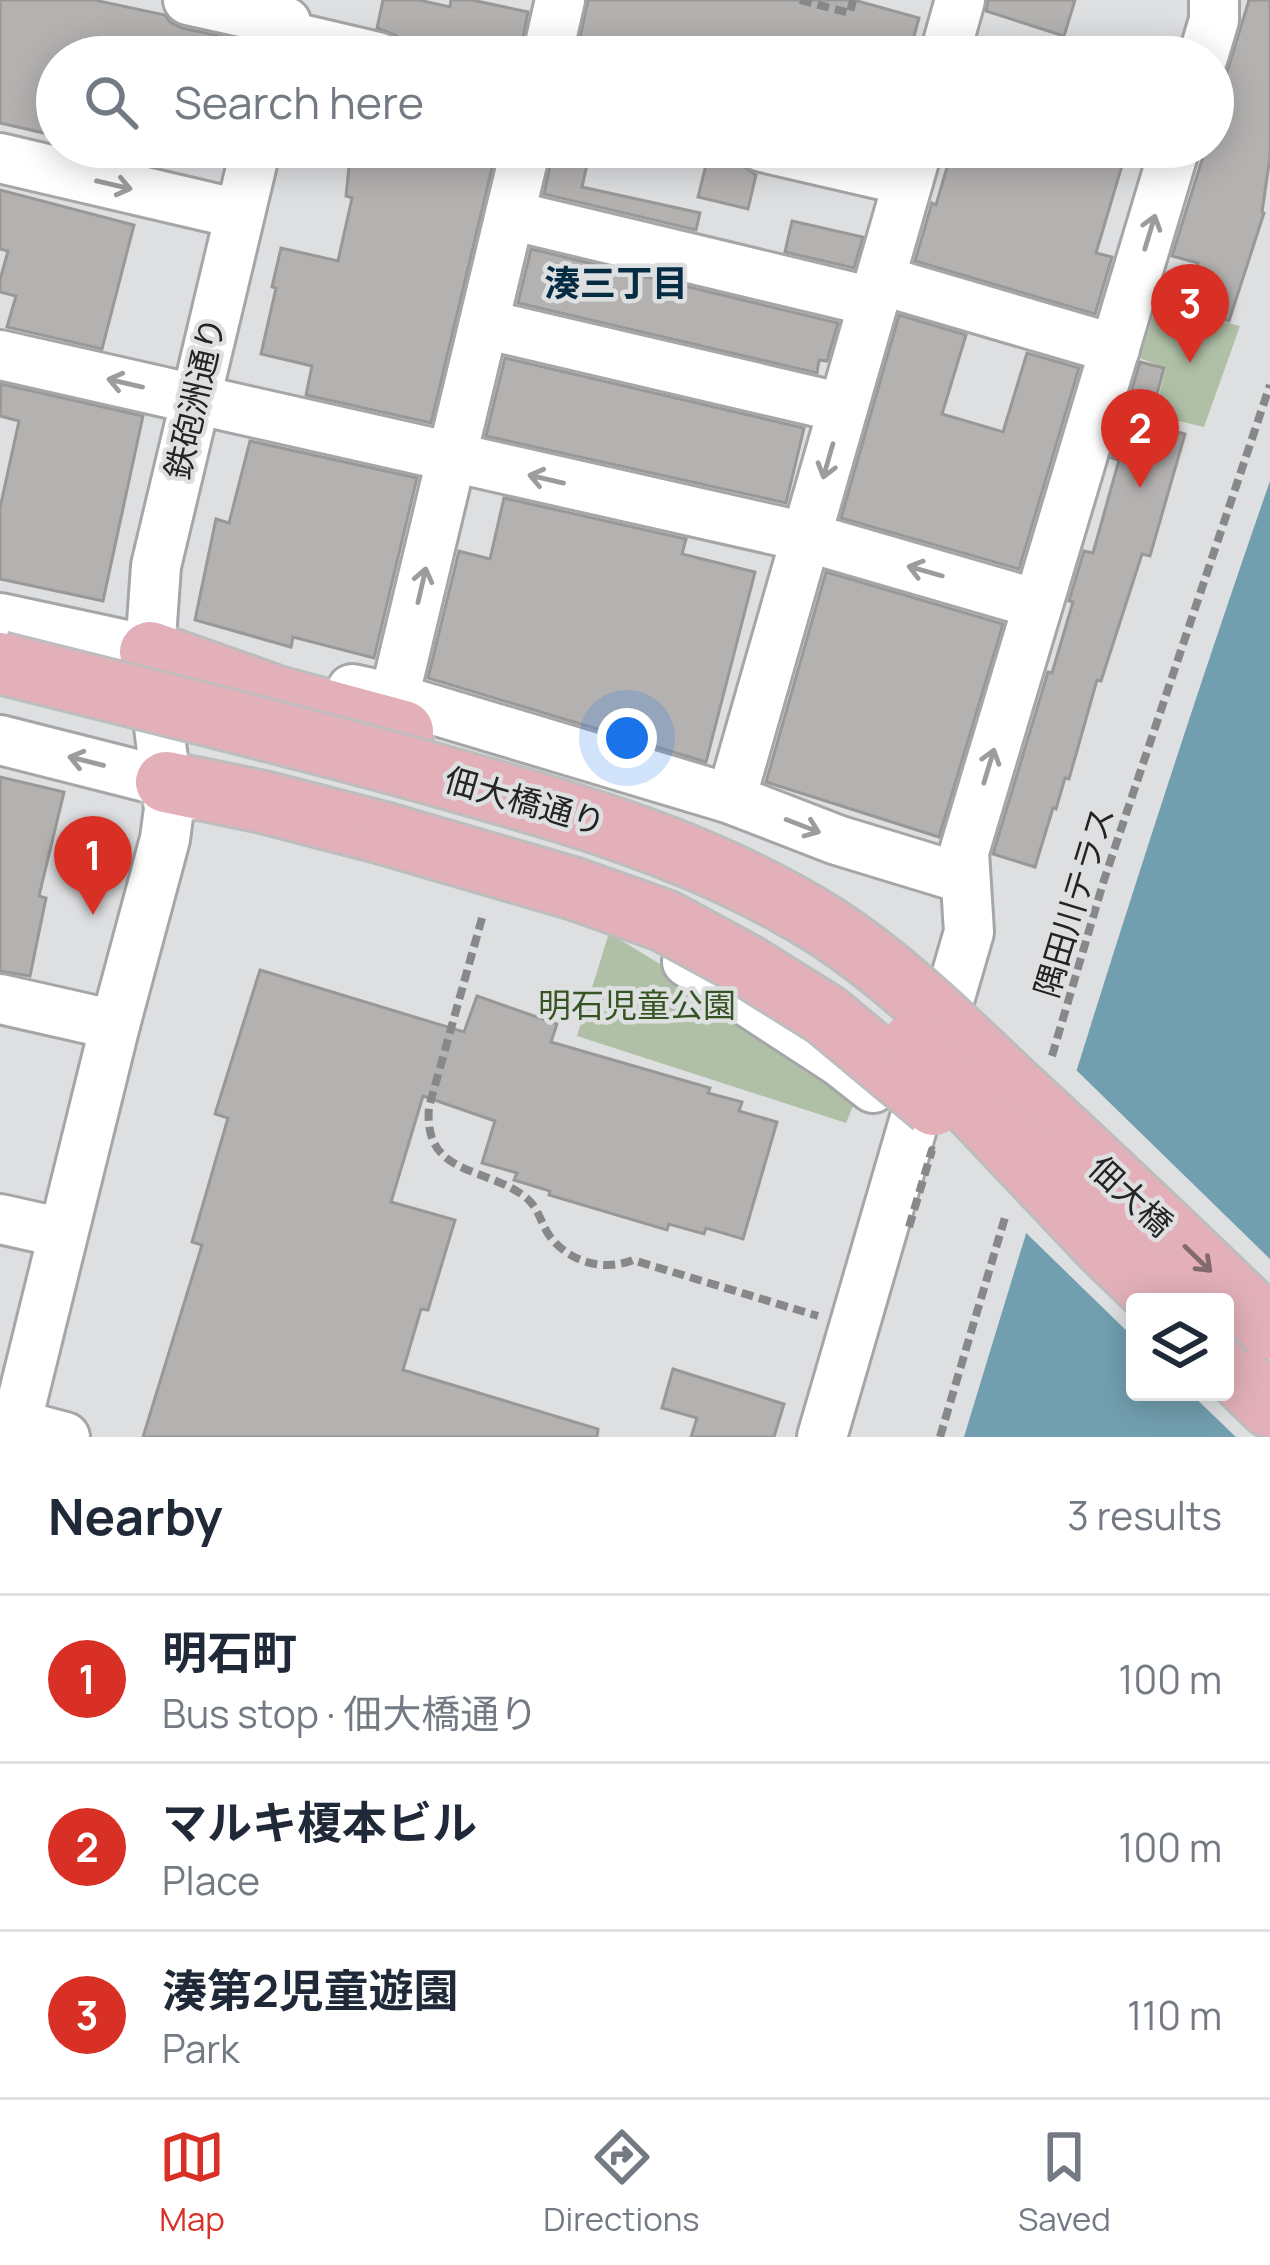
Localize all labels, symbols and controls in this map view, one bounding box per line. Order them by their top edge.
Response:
search box [36,36,1234,168]
icon: search [78,69,144,135]
text: Search here [174,71,424,133]
one-way arrow [94,175,132,197]
one-way arrow [1140,214,1162,252]
district label: 湊三丁目 [544,258,688,307]
pin: 3 [1151,264,1229,363]
street label: 鉄砲洲通り [154,312,235,483]
one-way arrow [107,371,145,394]
pin: 2 [1101,389,1179,488]
one-way arrow [815,441,837,479]
one-way arrow [528,466,566,489]
one-way arrow [907,559,945,581]
one-way arrow [411,566,434,604]
your location [597,708,657,768]
one-way arrow [979,748,1001,786]
one-way arrow [68,749,106,771]
street label: 佃大橋通り [440,756,611,845]
street label: 隅田川テラス [1023,801,1124,1003]
pin: 1 [54,816,132,915]
one-way arrow [784,817,821,839]
park label: 明石児童公園 [538,982,736,1027]
street label: 佃大橋 [1080,1145,1183,1246]
one-way arrow [1183,1245,1212,1273]
map controls [1126,1293,1234,1401]
button: layers [1126,1293,1234,1401]
text: Nearby [48,1481,223,1550]
text: 3 results [1067,1488,1222,1542]
text: 明石町 [162,1621,297,1683]
text: 1 [78,1652,96,1706]
text: 100 m [1118,1652,1222,1706]
text: Bus stop · 佃大橋通り [162,1686,538,1740]
text: マルキ榎本ビル [162,1791,477,1853]
text: 2 [75,1820,99,1874]
text: 100 m [1118,1820,1222,1874]
text: Place [162,1853,260,1907]
text: 湊第2児童遊園 [162,1959,459,2021]
text: 3 [76,1988,98,2042]
text: 110 m [1127,1988,1222,2042]
text: Park [162,2021,240,2075]
tab: Map [159,2124,225,2241]
tab: Directions [543,2124,700,2241]
tab: Saved [1018,2124,1111,2241]

